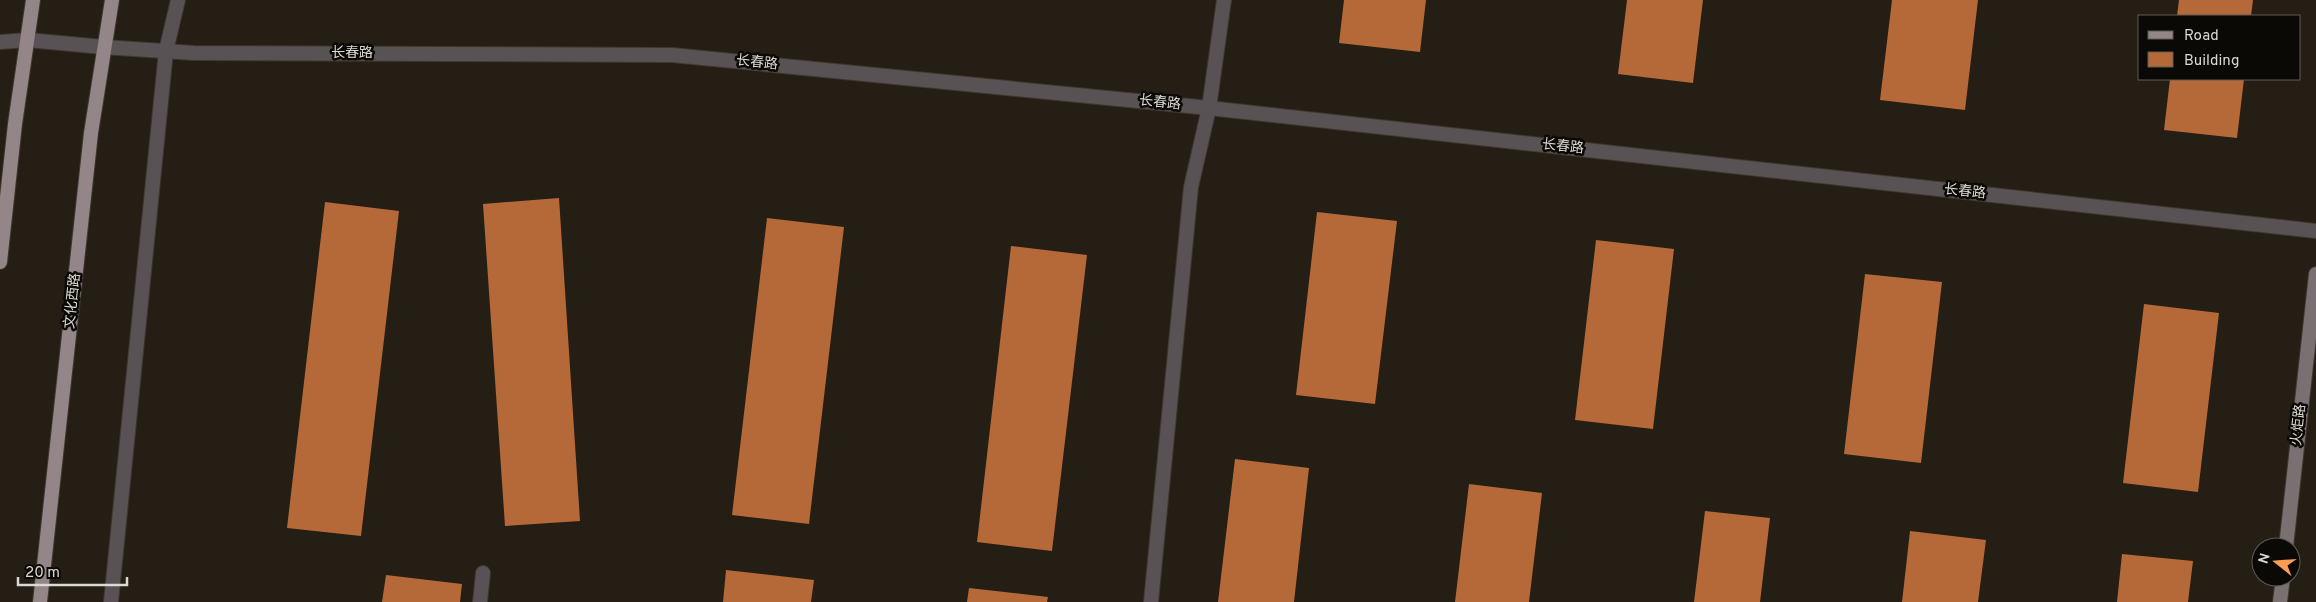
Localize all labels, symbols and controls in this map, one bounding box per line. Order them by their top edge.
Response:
legend [2138,15,2301,80]
text: Road [2184,27,2219,46]
street label: 长春路 [331,45,373,62]
street label: 长春路 [735,52,779,74]
text: Building [2184,52,2239,71]
street label: 长春路 [1138,92,1182,114]
street label: 长春路 [1541,136,1585,158]
street label: 长春路 [1943,181,1987,203]
street label: 文化西路 [61,272,84,330]
street label: 火炬路 [2288,403,2310,447]
north arrow [2251,537,2301,587]
text: N [2255,551,2275,566]
scale bar [18,554,126,586]
text: 20 m [25,564,60,583]

